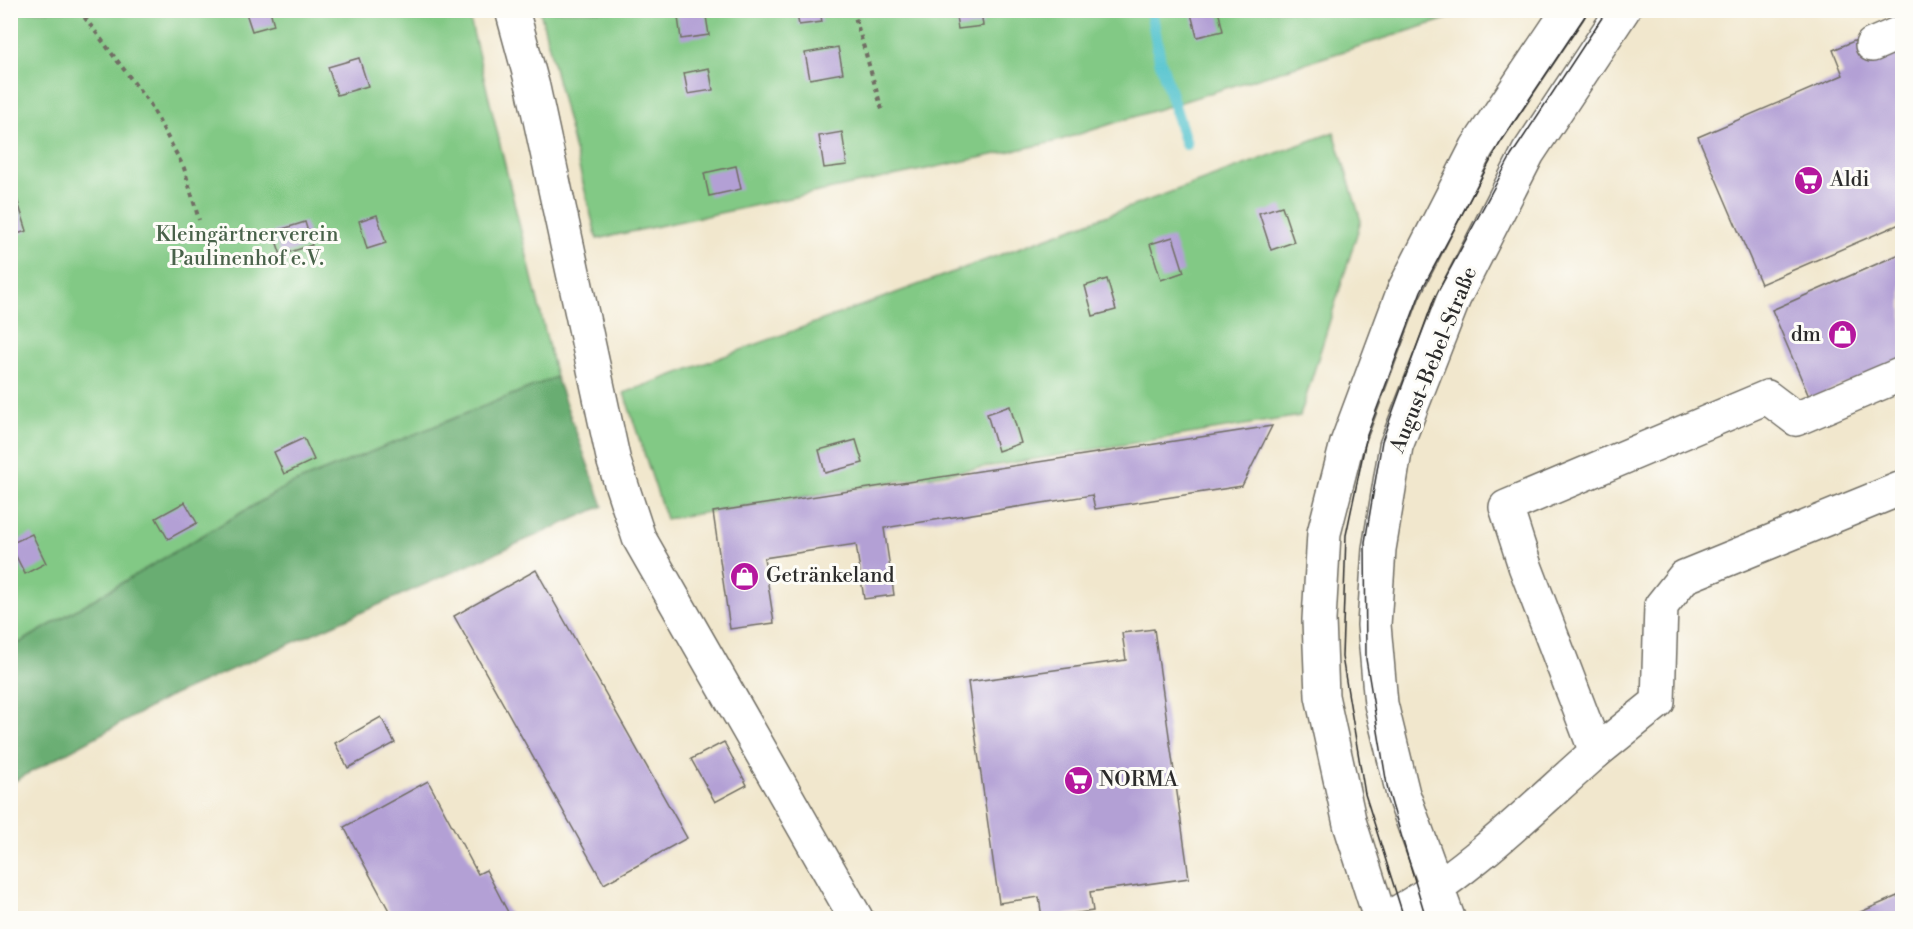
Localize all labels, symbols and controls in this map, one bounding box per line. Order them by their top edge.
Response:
supermarket icon: Aldi [1793,164,1825,196]
place label: Aldi [1829,167,1870,193]
park label: Kleingärtnerverein Paulinenhof e.V. [156,222,339,272]
street label: August-Bebel-Straße [1384,263,1483,458]
shop icon: dm [1826,319,1858,351]
place label: dm [1791,322,1821,348]
shop icon: Getränkeland [729,560,761,592]
place label: Getränkeland [766,563,894,589]
supermarket icon: NORMA [1062,764,1094,796]
place label: NORMA [1099,767,1179,793]

